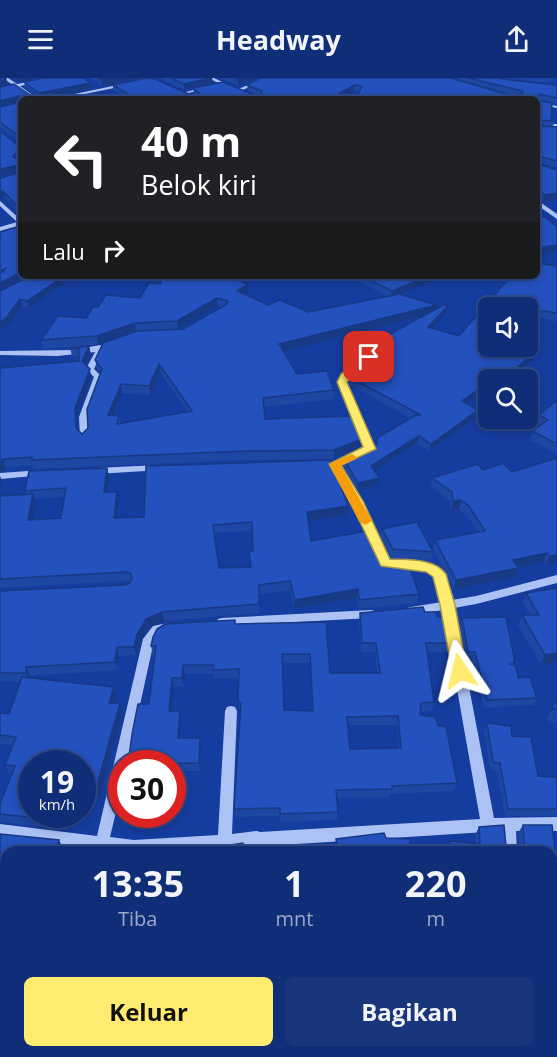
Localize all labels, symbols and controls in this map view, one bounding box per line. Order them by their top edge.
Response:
text: Headway [216,21,341,58]
icon: menu [24,23,57,56]
icon: share [500,23,533,56]
text: 40 m [141,112,241,169]
icon: left [42,120,120,198]
text: Belok kiri [141,166,257,203]
icon: right [97,234,130,267]
text: Lalu [42,236,85,266]
map controls [478,297,538,429]
button: sound [478,297,538,357]
pin [343,331,394,382]
icon: arrive [352,340,385,373]
button: search [478,369,538,429]
position arrow [428,639,492,703]
speed limit sign: 30 [108,750,186,828]
text: 19 [40,761,74,802]
text: km/h [39,794,75,814]
text: 13:35 [91,859,184,908]
text: 1 [284,859,305,908]
text: 220 [405,859,467,908]
text: Tiba [118,905,157,932]
text: mnt [275,905,313,932]
text: m [426,905,445,932]
button: Keluar [24,977,273,1046]
button: Bagikan [285,977,534,1046]

